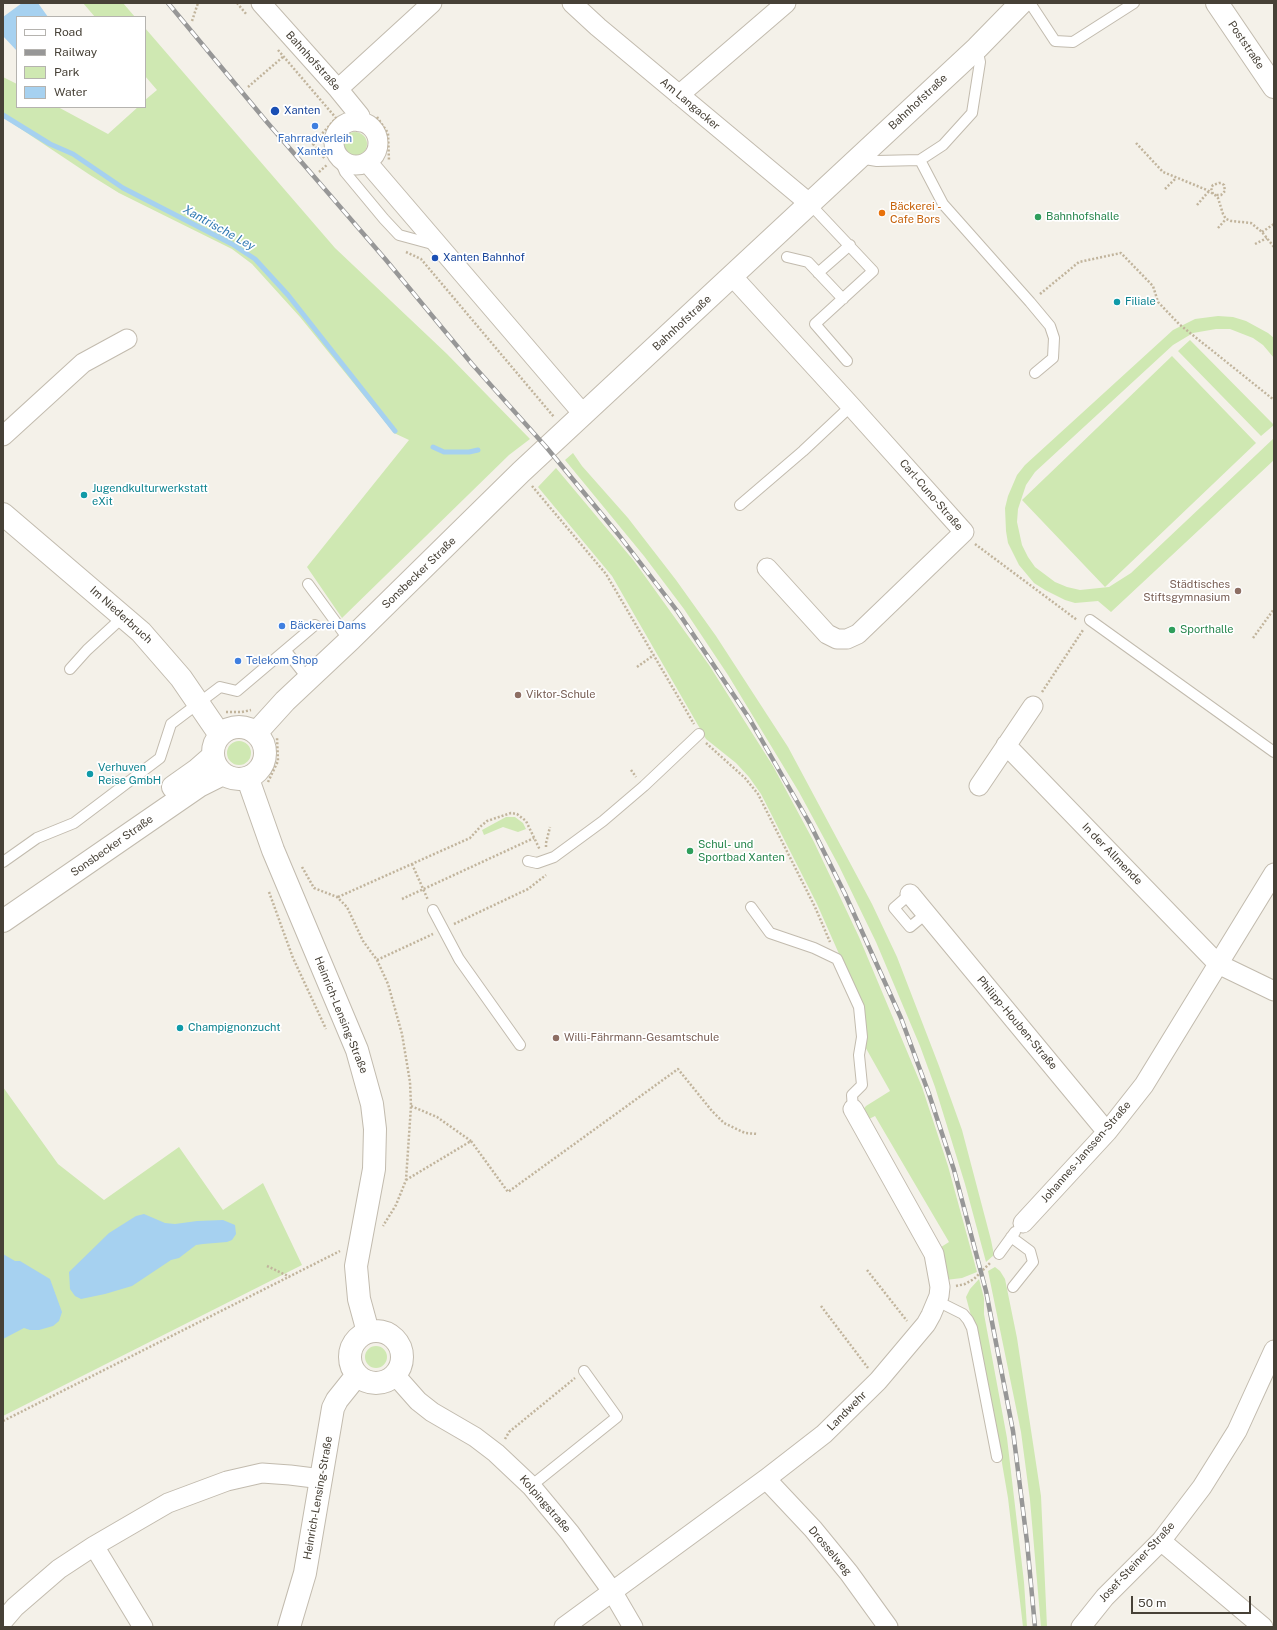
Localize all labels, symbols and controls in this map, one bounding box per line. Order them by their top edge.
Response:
legend [16,16,146,108]
street label: Poststraße [1225,18,1267,72]
text: Road [54,25,82,39]
street label: Bahnhofstraße [283,29,343,93]
text: Railway [54,45,97,59]
text: Park [54,65,80,79]
street label: Bahnhofstraße [886,71,950,133]
street label: Am Langacker [658,75,722,133]
text: Water [54,85,87,99]
place label: Xanten [284,104,320,118]
marker: Xanten [269,105,281,117]
marker: Fahrradverleih Xanten [310,121,320,131]
place label: Fahrradverleih Xanten [278,132,352,158]
place label: Bäckerei - Cafe Bors [890,200,942,226]
water label: Xantrische Ley [181,202,257,254]
marker: Bäckerei - Cafe Bors [877,208,887,218]
place label: Bahnhofshalle [1046,210,1119,224]
marker: Bahnhofshalle [1033,212,1043,222]
place label: Xanten Bahnhof [443,251,525,265]
marker: Xanten Bahnhof [430,253,440,263]
street label: Bahnhofstraße [650,292,714,354]
place label: Filiale [1125,295,1156,309]
marker: Filiale [1112,297,1122,307]
street label: Carl-Cuno-Straße [896,457,966,533]
place label: Jugendkulturwerkstatt eXit [92,482,208,508]
marker: Jugendkulturwerkstatt eXit [79,490,89,500]
street label: Sonsbecker Straße [379,534,459,612]
place label: Städtisches Stiftsgymnasium [1143,578,1230,604]
street label: Im Niederbruch [87,584,155,646]
marker: Städtisches Stiftsgymnasium [1233,586,1243,596]
place label: Bäckerei Dams [290,619,366,633]
marker: Bäckerei Dams [277,621,287,631]
place label: Sporthalle [1180,623,1233,637]
marker: Sporthalle [1167,625,1177,635]
place label: Telekom Shop [246,654,318,668]
marker: Telekom Shop [233,656,243,666]
place label: Viktor-Schule [526,688,596,702]
marker: Viktor-Schule [513,690,523,700]
place label: Verhuven Reise GmbH [98,761,161,787]
marker: Verhuven Reise GmbH [85,769,95,779]
street label: Sonsbecker Straße [68,813,156,879]
street label: In der Allmende [1079,820,1145,888]
place label: Schul- und Sportbad Xanten [698,838,785,864]
marker: Schul- und Sportbad Xanten [685,846,695,856]
street label: Heinrich-Lensing-Straße [311,954,371,1076]
street label: Philipp-Houben-Straße [974,974,1060,1072]
place label: Champignonzucht [188,1021,280,1035]
marker: Champignonzucht [175,1023,185,1033]
place label: Willi-Fährmann-Gesamtschule [564,1031,719,1045]
marker: Willi-Fährmann-Gesamtschule [551,1033,561,1043]
street label: Johannes-Janssen-Straße [1038,1099,1134,1205]
street label: Landwehr [824,1388,870,1434]
street label: Heinrich-Lensing-Straße [301,1435,335,1561]
street label: Kolpingstraße [517,1473,573,1535]
street label: Josef-Steiner-Straße [1096,1519,1178,1605]
street label: Drosselweg [806,1524,854,1578]
scale bar [1133,1588,1253,1614]
text: 50 m [1138,1596,1166,1610]

